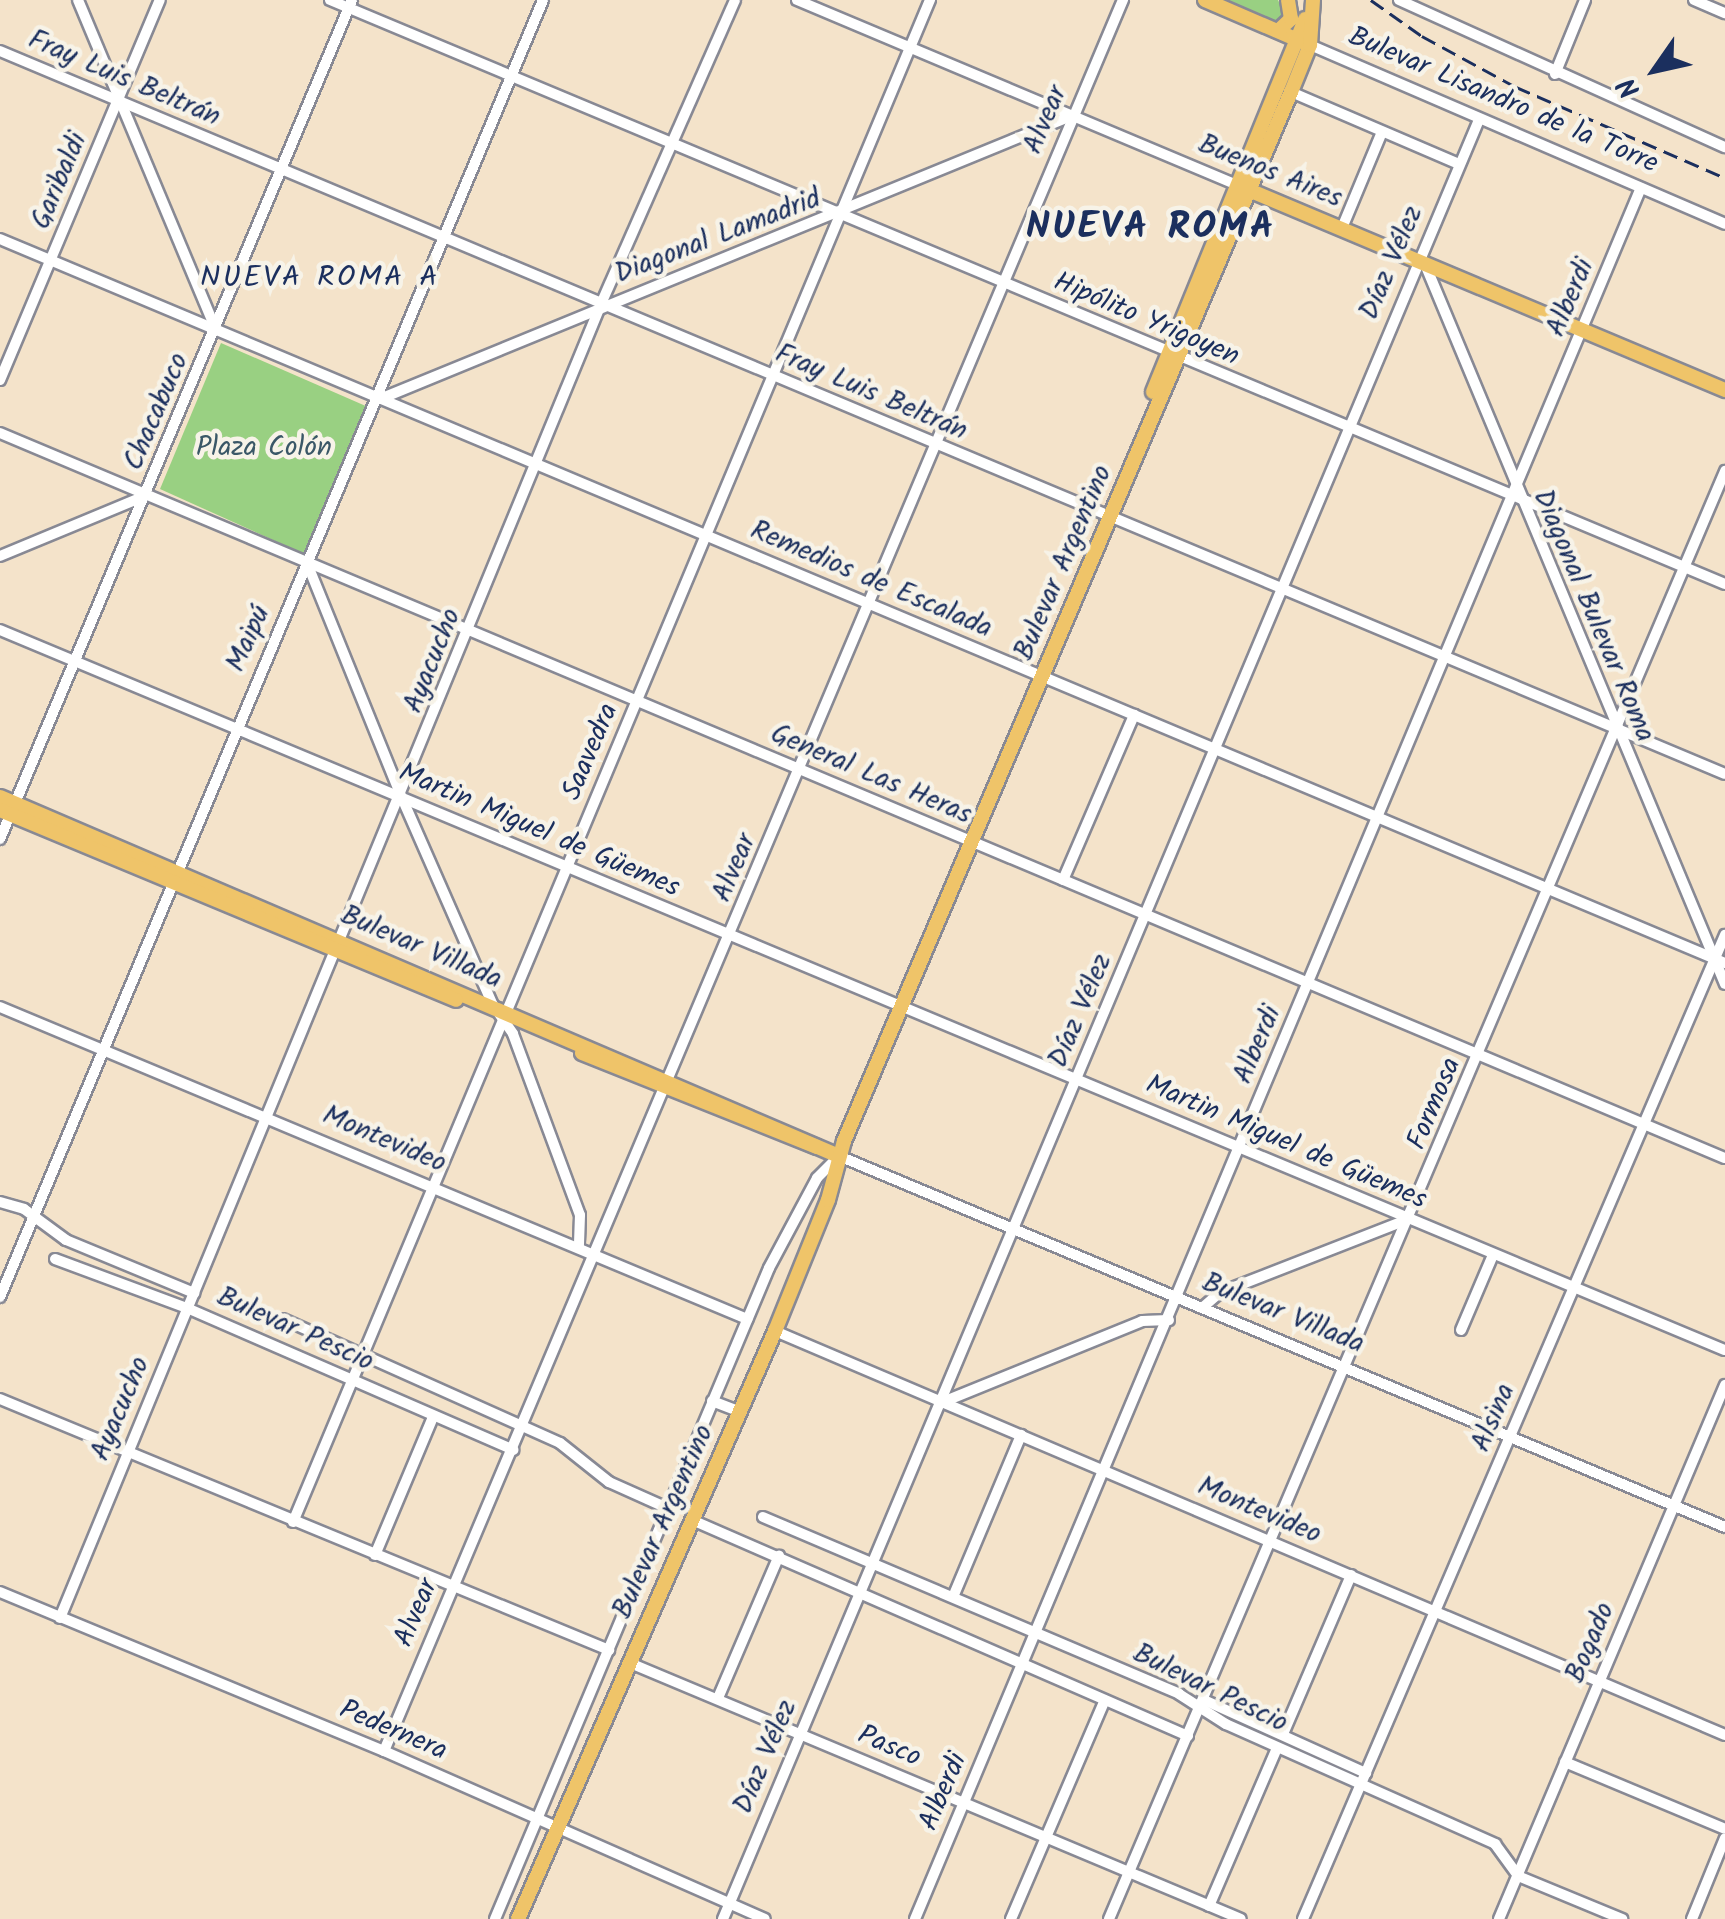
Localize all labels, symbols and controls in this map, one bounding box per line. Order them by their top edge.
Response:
street label: Bulevar Lisandro de la Torre [1343,20,1663,182]
north arrow [1605,20,1705,120]
street label: Fray Luis Beltrán [23,23,225,135]
text: N [1606,67,1653,107]
street label: Alvear [1017,81,1075,159]
street label: Garibaldi [25,128,95,234]
street label: Buenos Aires [1193,128,1347,216]
street label: Diagonal Lamadrid [610,182,826,292]
street label: Díaz Vélez [1353,201,1431,325]
district label: NUEVA ROMA [1026,206,1276,252]
street label: Alberdi [1540,254,1602,342]
district label: NUEVA ROMA A [200,260,440,296]
street label: Hipólito Yrigoyen [1048,266,1244,374]
street label: Fray Luis Beltrán [770,337,972,449]
street label: Chacabuco [117,348,197,476]
park label: Plaza Colón [196,431,332,465]
street label: Bulevar Argentino [1008,461,1120,665]
street label: Diagonal Bulevar Roma [1525,485,1661,747]
street label: Remedios de Escalada [745,514,997,646]
street label: Maipú [220,601,278,677]
street label: Ayacucho [397,604,469,718]
street label: Saavedra [556,699,626,805]
street label: General Las Heras [765,718,977,832]
street label: Martin Miguel de Güemes [393,757,685,905]
street label: Alvear [706,829,764,907]
street label: Bulevar Villada [335,899,507,997]
street label: Díaz Vélez [1042,949,1120,1073]
street label: Alberdi [1227,1001,1289,1089]
street label: Formosa [1401,1053,1469,1155]
street label: Martin Miguel de Güemes [1140,1069,1432,1217]
street label: Montevideo [317,1099,451,1181]
street label: Bulevar Villada [1197,1266,1369,1362]
street label: Bulevar Pescio [212,1281,378,1379]
street label: Ayacucho [84,1352,158,1466]
street label: Alsina [1465,1379,1523,1457]
street label: Bulevar Argentino [606,1420,722,1624]
street label: Montevideo [1192,1470,1326,1552]
street label: Alvear [388,1574,446,1652]
street label: Bogado [1559,1598,1623,1688]
street label: Bulevar Pescio [1127,1637,1293,1741]
street label: Pedernera [334,1693,452,1769]
street label: Díaz Vélez [727,1695,805,1819]
street label: Pasco [852,1719,926,1775]
street label: Alberdi [913,1748,975,1836]

